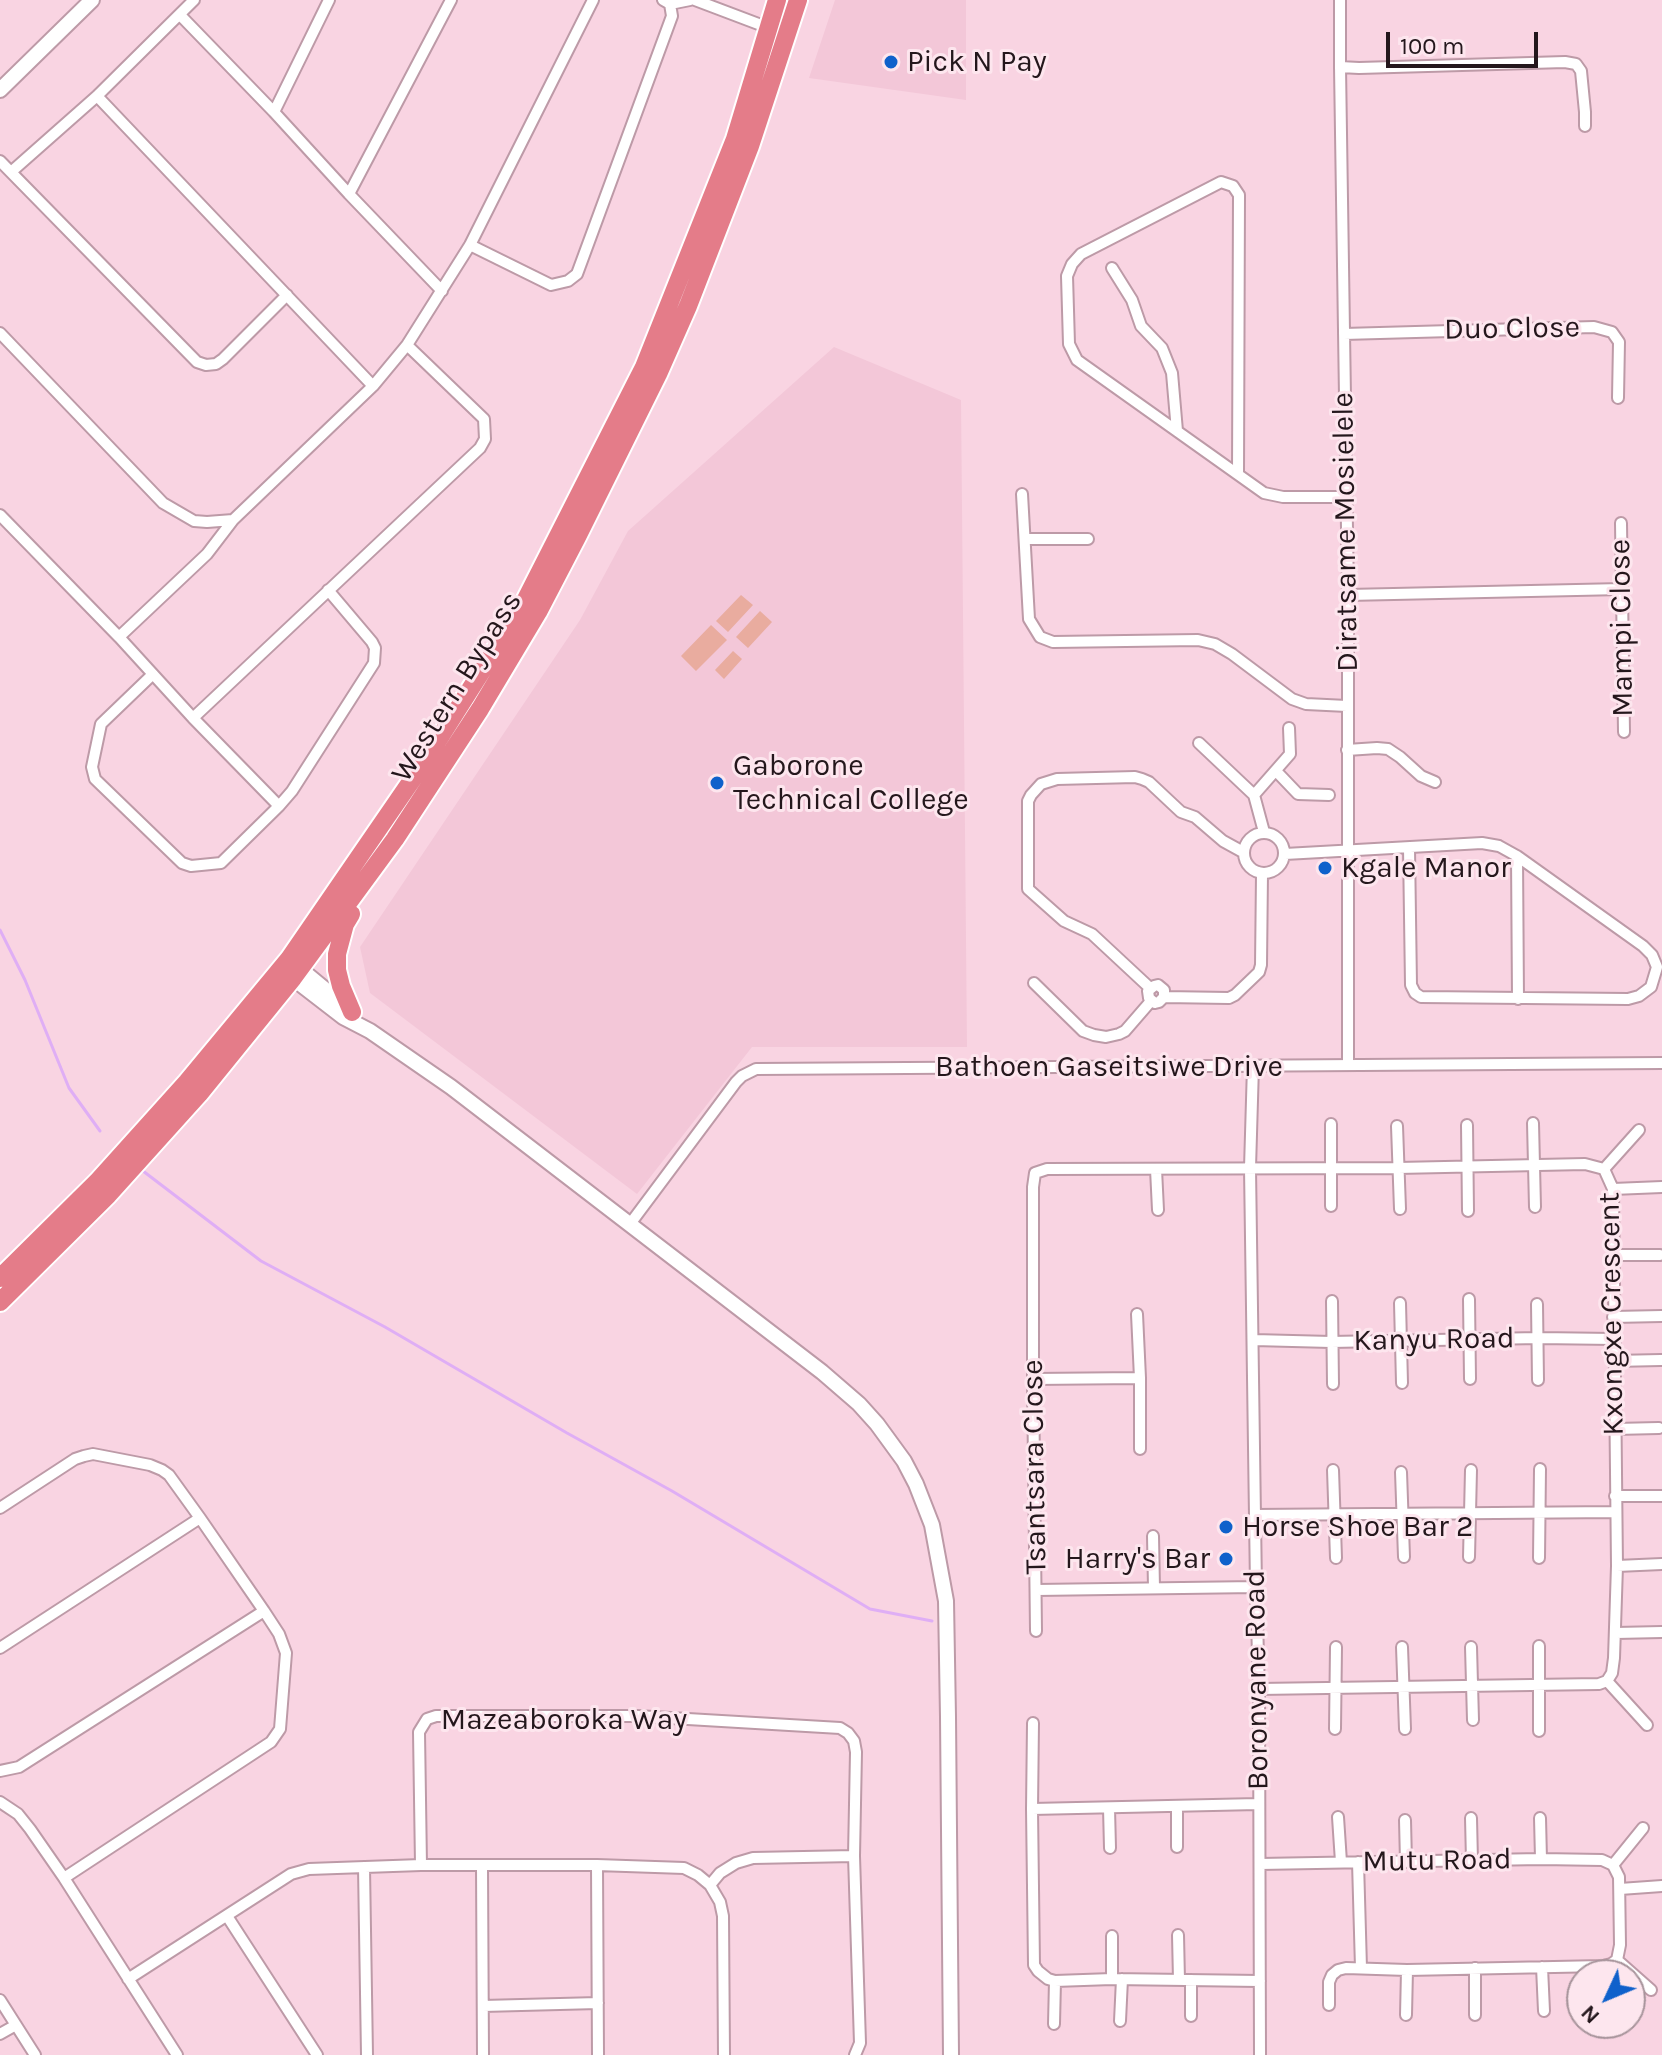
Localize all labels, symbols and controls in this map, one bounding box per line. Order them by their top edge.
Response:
scale bar [1390,16,1542,66]
text: 100 m [1400,32,1465,60]
place label: Pick N Pay [907,44,1047,80]
marker: Pick N Pay [882,53,900,71]
street label: Duo Close [1444,310,1580,348]
street label: Diratsame Mosielele [1326,392,1366,672]
street label: Mampi Close [1602,539,1642,717]
street label: Western Bypass [384,585,530,789]
place label: Gaborone Technical College [733,748,969,818]
marker: Gaborone Technical College [708,774,726,792]
place label: Kgale Manor [1341,850,1511,886]
marker: Kgale Manor [1316,859,1334,877]
street label: Bathoen Gaseitsiwe Drive [935,1049,1283,1085]
street label: Kxongxe Crescent [1592,1192,1632,1436]
street label: Kanyu Road [1353,1321,1515,1359]
street label: Tsantsara Close [1015,1359,1055,1575]
place label: Horse Shoe Bar 2 [1242,1509,1473,1545]
marker: Horse Shoe Bar 2 [1217,1518,1235,1536]
place label: Harry's Bar [1065,1541,1210,1577]
marker: Harry's Bar [1217,1550,1235,1568]
street label: Boronyane Road [1237,1569,1277,1791]
street label: Mazeaboroka Way [441,1702,687,1738]
street label: Mutu Road [1362,1842,1512,1880]
north arrow [1566,1959,1646,2039]
text: N [1575,2000,1605,2029]

